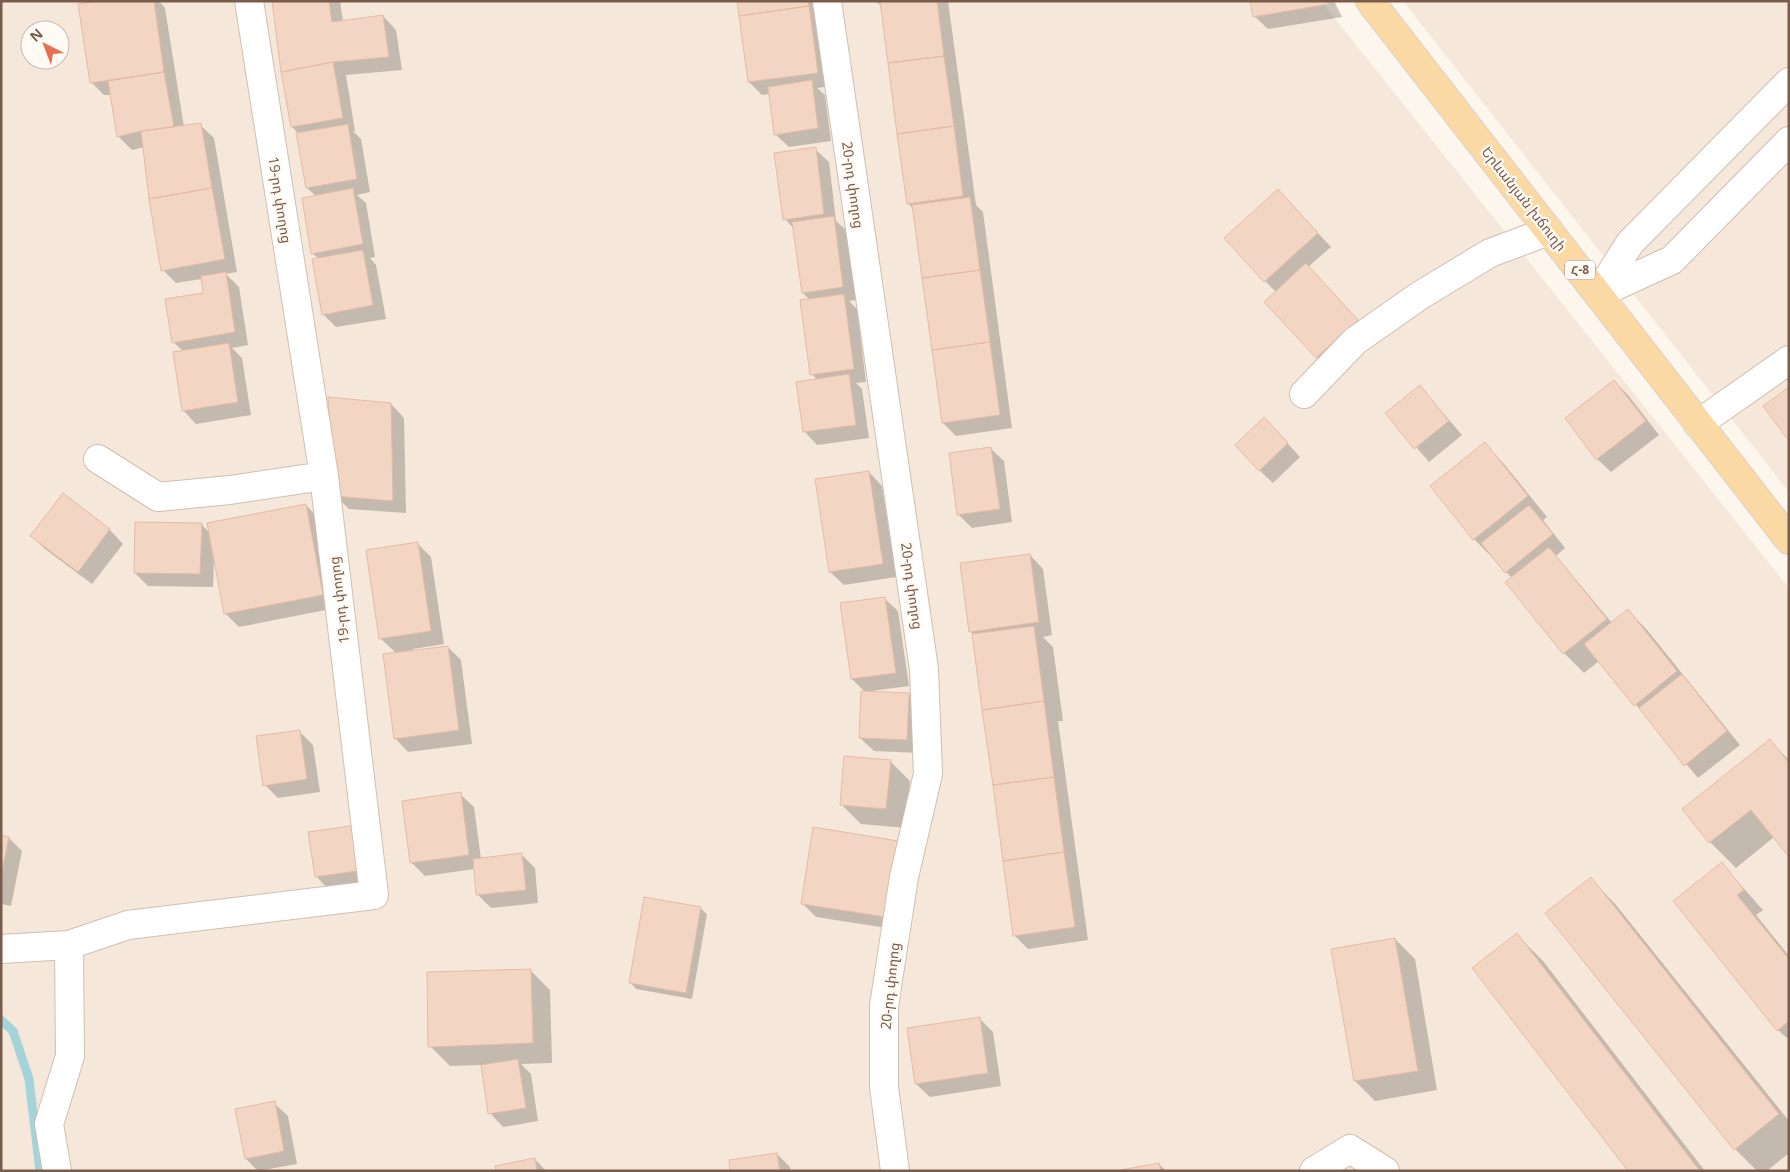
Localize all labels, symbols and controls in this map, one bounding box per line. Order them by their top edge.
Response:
north arrow [20,20,70,70]
text: N [25,24,47,46]
street label: 20-րդ փողոց [838,140,869,230]
street label: Երևանյան խճուղի [1478,143,1571,255]
street label: 19-րդ փողոց [264,155,297,245]
road number: Հ-8 [1565,260,1595,280]
street label: 20-րդ փողոց [897,541,928,631]
street label: 19-րդ փողոց [324,555,353,645]
street label: 20-րդ փողոց [875,941,904,1031]

